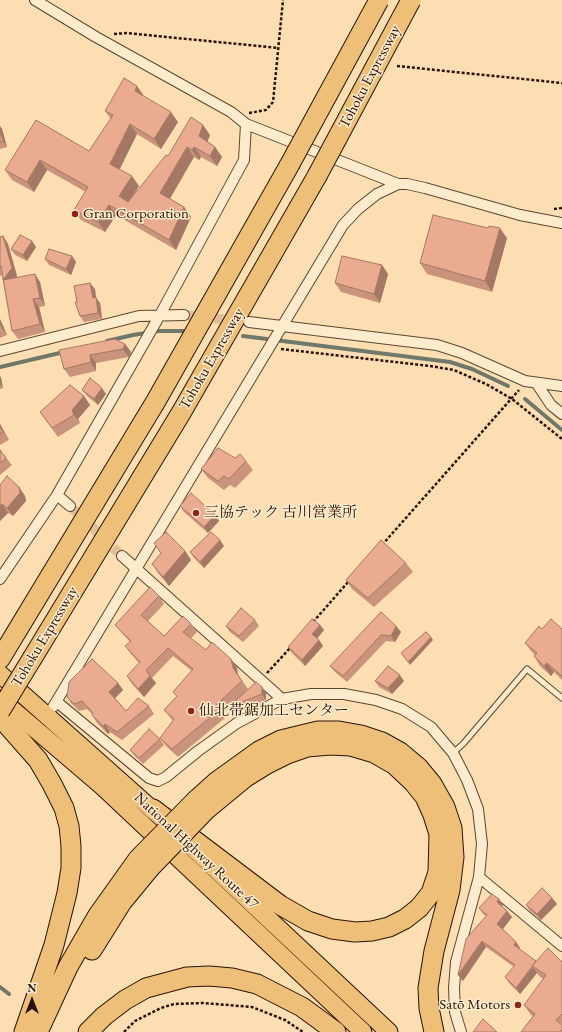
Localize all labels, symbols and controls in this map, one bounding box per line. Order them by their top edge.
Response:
street label: Tohoku Expressway [335,22,405,132]
place label: Gran Corporation [83,205,189,223]
marker: Gran Corporation [70,209,80,219]
street label: Tohoku Expressway [176,305,248,413]
place label: 三協テック 古川営業所 [204,504,357,522]
marker: 三協テック 古川営業所 [191,508,201,518]
street label: Tohoku Expressway [8,583,82,691]
place label: 仙北帯鋸加工センター [199,702,349,720]
marker: 仙北帯鋸加工センター [186,706,196,716]
street label: National Highway Route 47 [130,789,262,913]
north arrow [12,980,52,1020]
text: N [28,981,36,995]
place label: Satō Motors [439,996,510,1014]
marker: Satō Motors [513,1000,523,1010]

